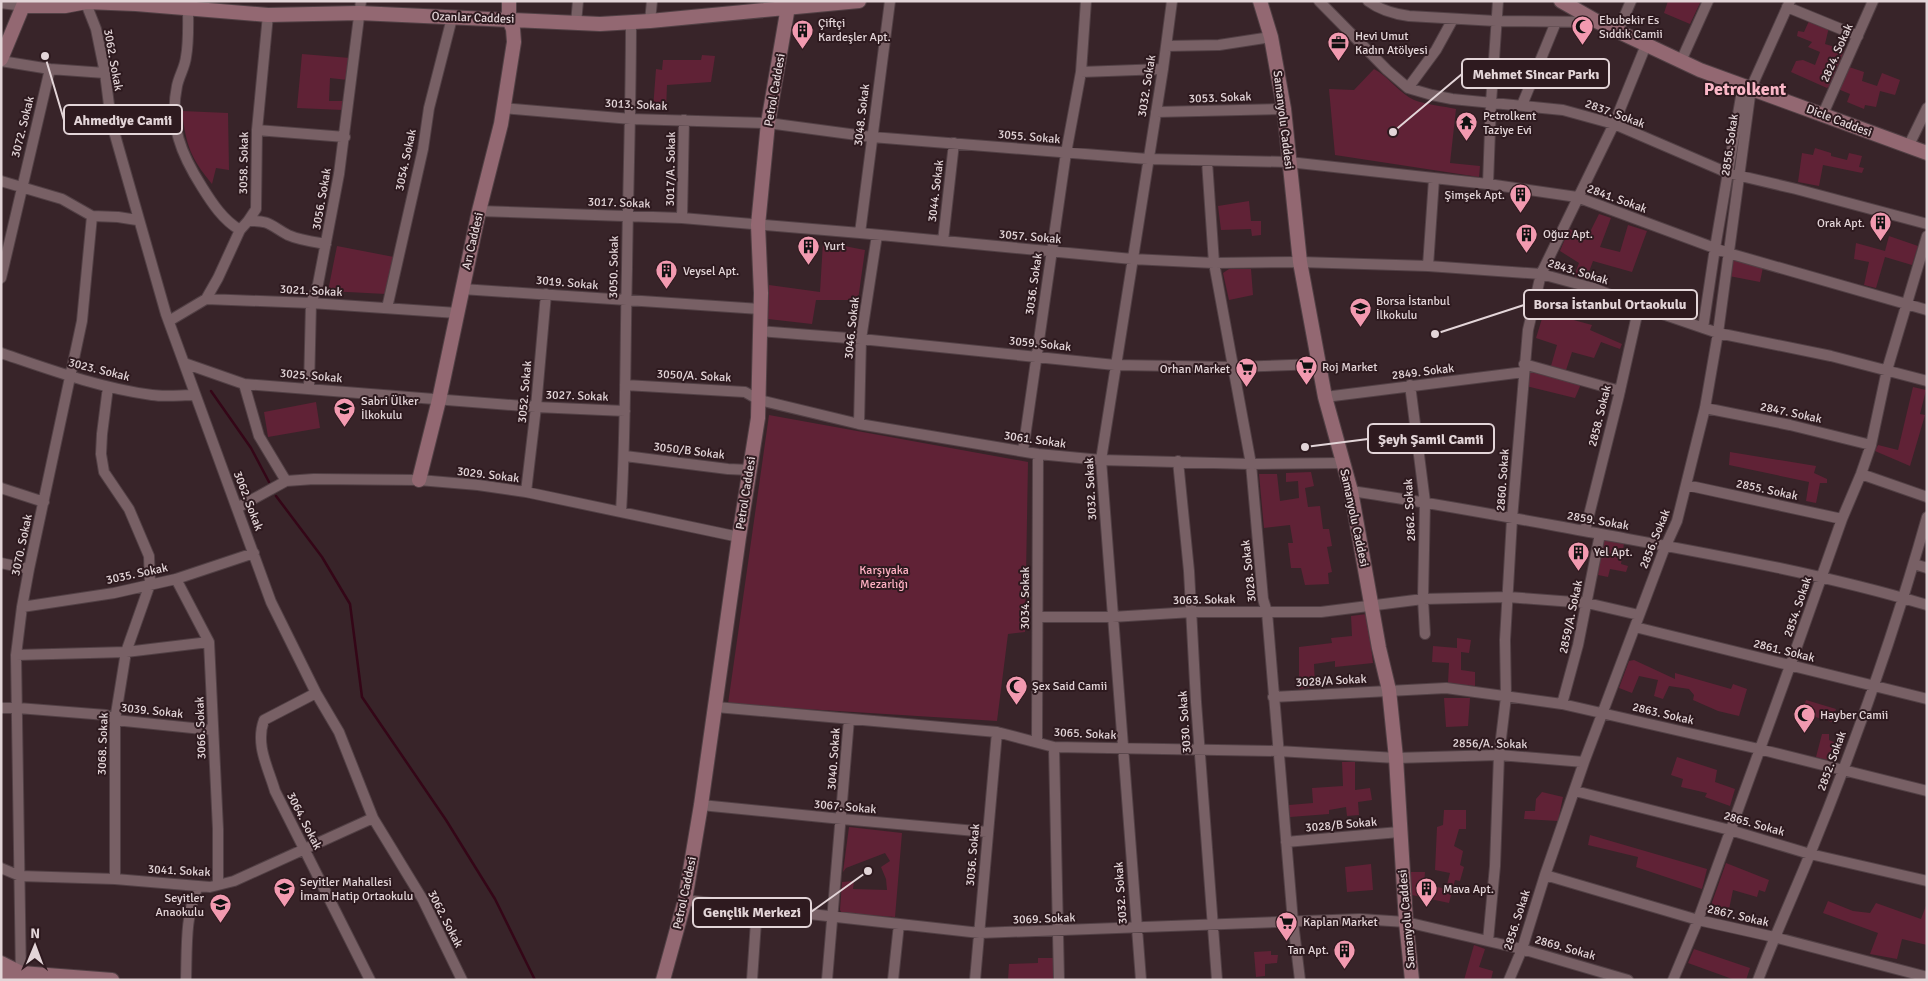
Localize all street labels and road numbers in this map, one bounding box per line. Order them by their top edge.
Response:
street label: Ozanlar Caddesi [431,9,515,27]
street label: 2824. Sokak [1817,21,1857,85]
street label: 3062. Sokak [100,28,126,92]
street label: Petrol Caddesi [761,52,789,128]
street label: 3032. Sokak [1135,54,1159,118]
street label: Samanyolu Caddesi [1269,70,1297,170]
street label: 3048. Sokak [851,83,873,147]
street label: 3053. Sokak [1188,89,1252,107]
street label: 3072. Sokak [8,95,38,159]
street label: 3013. Sokak [604,96,668,114]
street label: 2837. Sokak [1583,96,1647,132]
street label: Dicle Caddesi [1804,102,1874,140]
street label: 2856. Sokak [1718,113,1742,177]
street label: 3055. Sokak [997,127,1061,147]
street label: 3054. Sokak [392,128,420,192]
street label: 3058. Sokak [236,131,252,195]
street label: 3017/A. Sokak [663,132,679,206]
street label: 3044. Sokak [925,159,947,223]
street label: 3056. Sokak [309,167,335,231]
street label: 2841. Sokak [1585,181,1649,217]
street label: 3017. Sokak [587,194,651,212]
street label: Arı Caddesi [459,211,487,271]
street label: 3057. Sokak [998,227,1062,247]
street label: 3050. Sokak [606,235,622,299]
street label: 3036. Sokak [1022,252,1046,316]
street label: 2843. Sokak [1546,256,1610,288]
street label: 3019. Sokak [535,273,599,293]
street label: 3021. Sokak [279,282,343,300]
street label: 3046. Sokak [841,296,863,360]
street label: 3059. Sokak [1008,333,1072,355]
street label: 3023. Sokak [67,355,131,385]
street label: 3052. Sokak [515,360,535,424]
street label: 2849. Sokak [1391,361,1455,383]
street label: 3025. Sokak [279,366,343,386]
street label: 3050/A. Sokak [656,367,732,385]
street label: 2858. Sokak [1585,384,1615,448]
street label: 3027. Sokak [545,387,609,405]
street label: 2847. Sokak [1759,399,1823,427]
street label: 3061. Sokak [1003,428,1067,452]
street label: 3050/B Sokak [652,439,726,463]
street label: 2860. Sokak [1493,448,1513,512]
street label: Petrol Caddesi [733,455,759,531]
street label: 3032. Sokak [1082,457,1100,521]
street label: 3029. Sokak [456,464,520,486]
street label: Samanyolu Caddesi [1336,468,1372,568]
street label: 3062. Sokak [230,469,266,533]
street label: 2855. Sokak [1735,476,1799,504]
street label: 2862. Sokak [1401,478,1419,542]
street label: 2856. Sokak [1636,507,1674,571]
street label: 2859. Sokak [1566,508,1630,534]
street label: 3070. Sokak [8,513,36,577]
street label: 3028. Sokak [1238,539,1260,603]
street label: 3035. Sokak [105,560,169,588]
street label: 3034. Sokak [1018,567,1033,629]
street label: 2854. Sokak [1781,575,1815,639]
street label: 2859/A. Sokak [1556,579,1586,655]
street label: 3063. Sokak [1172,592,1236,608]
street label: 2861. Sokak [1752,636,1816,666]
street label: 3028/A Sokak [1295,672,1367,690]
street label: 3030. Sokak [1175,690,1195,754]
street label: 3066. Sokak [192,696,210,760]
street label: 3039. Sokak [120,700,184,722]
street label: 2863. Sokak [1631,700,1695,728]
street label: 3068. Sokak [94,712,112,776]
street label: 3065. Sokak [1053,725,1117,743]
street label: 3040. Sokak [824,727,844,791]
street label: 2852. Sokak [1814,729,1850,793]
street label: 2856/A. Sokak [1453,736,1527,752]
street label: 3064. Sokak [283,790,325,852]
street label: 3067. Sokak [813,797,877,817]
street label: 2865. Sokak [1722,808,1786,840]
street label: 3028/B Sokak [1305,814,1377,836]
street label: 3036. Sokak [963,823,983,887]
street label: Petrol Caddesi [670,855,700,931]
street label: 3032. Sokak [1111,861,1131,925]
street label: 3041. Sokak [147,862,211,880]
street label: Samanyolu Caddesi [1395,869,1419,969]
street label: 3062. Sokak [424,888,466,950]
street label: 2856. Sokak [1500,888,1534,952]
street label: 2867. Sokak [1706,902,1770,930]
street label: 3069. Sokak [1012,910,1076,928]
street label: 2869. Sokak [1533,932,1597,964]

